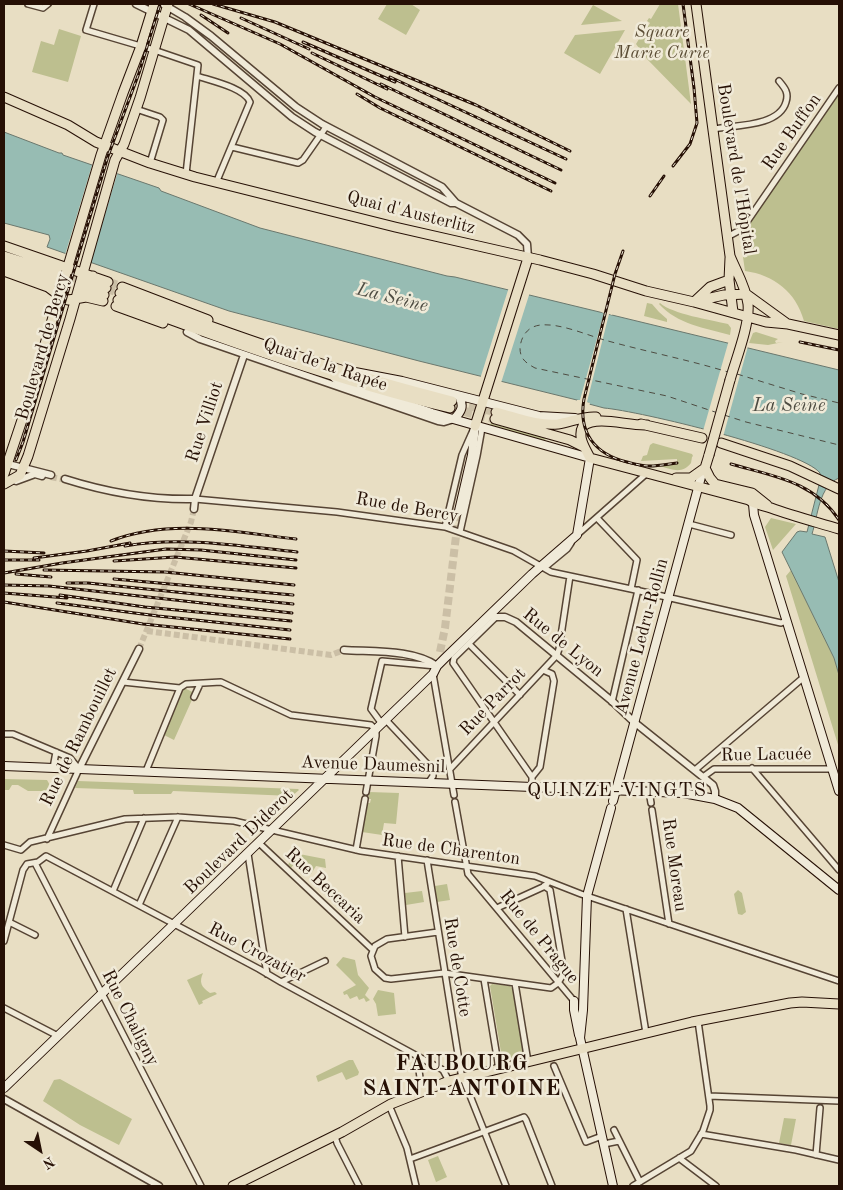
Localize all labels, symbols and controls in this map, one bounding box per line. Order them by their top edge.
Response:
park label: Square Marie Curie [614,21,710,64]
street label: Boulevard de l'Hôpital [712,82,760,256]
street label: Rue Buffon [758,90,826,174]
street label: Quai d'Austerlitz [344,187,478,239]
street label: Boulevard de Bercy [12,271,74,423]
water label: La Seine [354,278,430,318]
street label: Quai de la Rapée [260,334,390,396]
street label: Rue Villiot [182,379,228,465]
water label: La Seine [753,395,825,417]
street label: Rue de Bercy [354,488,460,528]
street label: Avenue Ledru-Rollin [611,556,673,718]
street label: Rue de Lyon [518,604,608,682]
street label: Rue de Rambouillet [36,664,122,810]
street label: Rue Parrot [455,664,531,740]
street label: Rue Lacuée [720,743,812,767]
street label: Avenue Daumesnil [300,752,446,778]
district label: QUINZE-VINGTS [525,779,709,803]
street label: Boulevard Diderot [180,785,298,899]
street label: Rue Moreau [657,817,691,913]
street label: Rue de Charenton [380,830,522,870]
street label: Rue Beccaria [280,843,370,929]
street label: Rue de Prague [495,886,583,988]
street label: Rue de Cotte [438,916,476,1018]
street label: Rue Crozatier [204,918,310,988]
street label: Rue Chaligny [96,966,164,1070]
district label: FAUBOURG SAINT-ANTOINE [361,1051,563,1102]
north arrow [15,1125,65,1175]
text: N [40,1154,57,1171]

